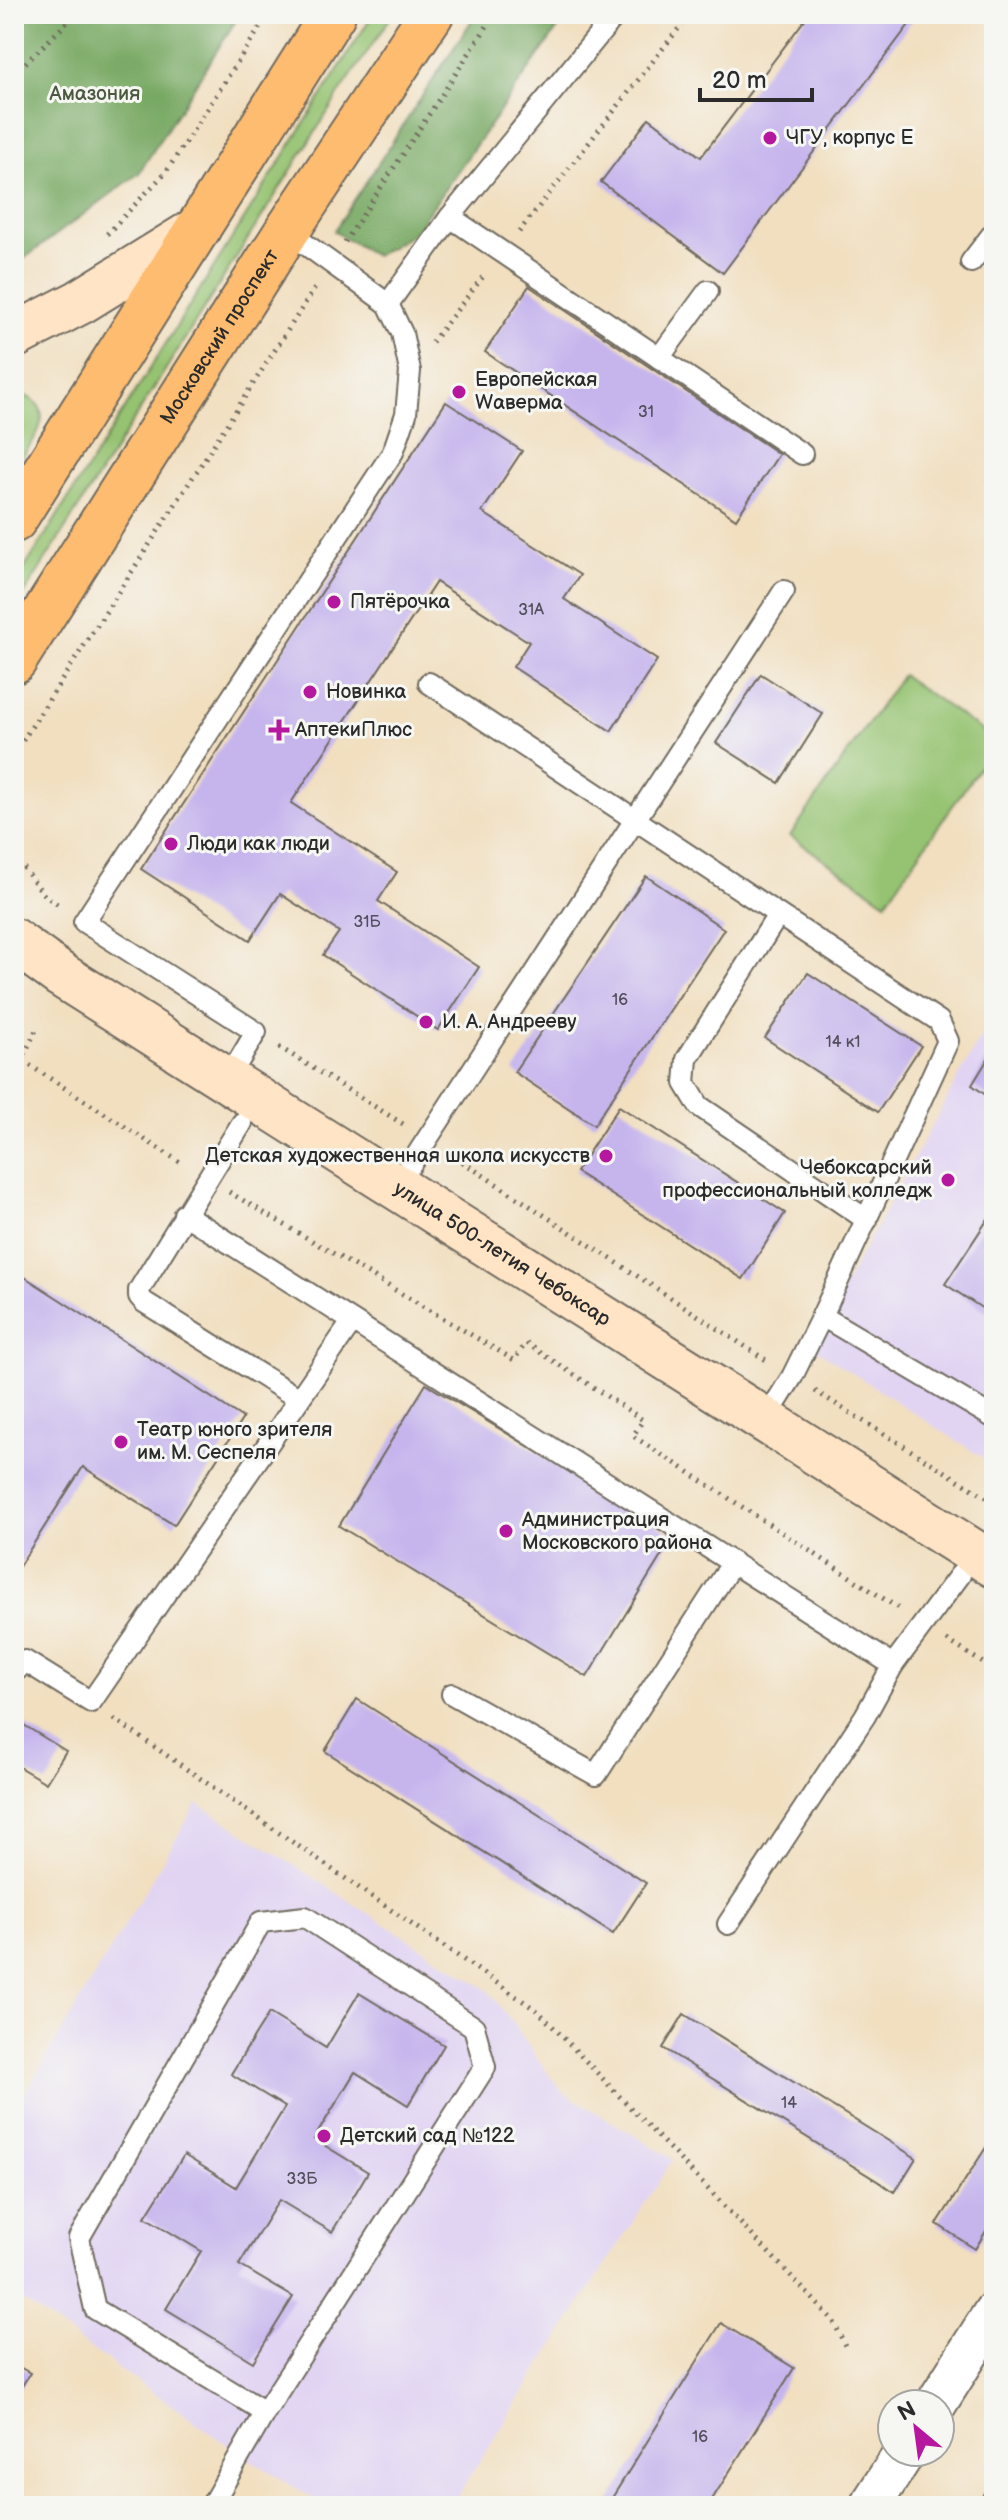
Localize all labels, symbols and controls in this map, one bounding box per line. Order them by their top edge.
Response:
scale bar [700,52,812,102]
text: 20 m [712,66,767,95]
park label: Амазония [49,82,140,106]
place label: ЧГУ, корпус Е [786,126,914,150]
marker: ЧГУ, корпус Е [761,129,779,147]
street label: Московский проспект [155,244,285,429]
place label: Европейская Wаверма [475,368,597,415]
marker: Европейская Wаверма [450,383,468,401]
house number: 31 [638,403,654,422]
place label: Пятёрочка [350,590,450,614]
marker: Пятёрочка [325,593,343,611]
house number: 31А [518,601,544,620]
place label: Новинка [326,680,407,704]
marker: Новинка [301,683,319,701]
place label: АптекиПлюс [294,718,412,742]
marker: АптекиПлюс [270,721,288,739]
place label: Люди как люди [186,832,330,856]
marker: Люди как люди [162,835,180,853]
house number: 31Б [353,913,381,932]
house number: 16 [612,991,628,1010]
place label: И. А. Андрееву [442,1010,576,1034]
marker: И. А. Андрееву [417,1013,435,1031]
house number: 14 к1 [826,1033,860,1052]
place label: Детская художественная школа искусств [205,1144,591,1168]
marker: Детская художественная школа искусств [597,1147,615,1165]
place label: Чебоксарский профессиональный колледж [662,1156,932,1203]
marker: Чебоксарский профессиональный колледж [939,1171,957,1189]
street label: улица 500-летия Чебоксар [389,1177,616,1332]
place label: Театр юного зрителя им. М. Сеспеля [137,1418,332,1465]
marker: Театр юного зрителя им. М. Сеспеля [112,1433,130,1451]
place label: Администрация Московского района [521,1508,712,1555]
marker: Администрация Московского района [497,1522,515,1540]
house number: 14 [781,2094,797,2113]
place label: Детский сад №122 [340,2124,515,2148]
marker: Детский сад №122 [315,2127,333,2145]
house number: 33Б [287,2170,318,2189]
north arrow [876,2388,956,2468]
text: N [893,2396,921,2428]
house number: 16 [692,2428,708,2447]

